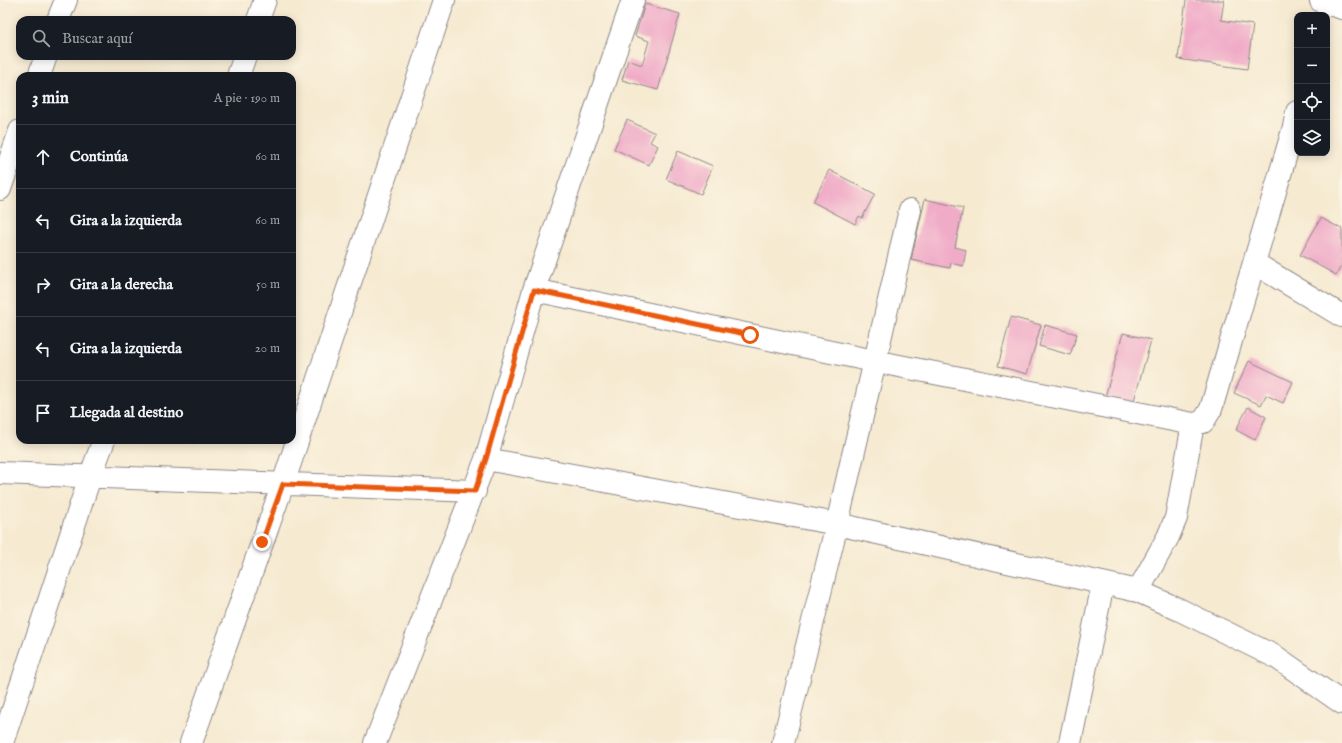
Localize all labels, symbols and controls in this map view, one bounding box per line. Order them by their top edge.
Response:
map controls [1294,12,1330,156]
button: + [1294,12,1330,48]
search box [16,16,296,60]
icon: search [30,27,52,49]
text: Buscar aquí [62,29,132,48]
button: − [1294,48,1330,84]
button: locate [1294,84,1330,120]
text: 3 min [32,88,69,109]
text: A pie · 190 m [214,90,280,107]
button: layers [1294,120,1330,156]
icon: ahead [32,146,54,168]
text: Continúa [70,147,128,166]
text: 60 m [255,148,280,165]
icon: left [32,210,54,232]
text: Gira a la izquierda [70,211,182,230]
text: 60 m [255,212,280,229]
icon: right [32,274,54,296]
text: Gira a la derecha [70,275,173,294]
text: 50 m [256,276,280,293]
route start [741,326,759,344]
icon: left [32,338,54,360]
text: Gira a la izquierda [70,339,182,358]
text: 20 m [255,340,280,357]
icon: arrive [32,402,54,424]
text: Llegada al destino [70,403,183,422]
route end [253,533,271,551]

